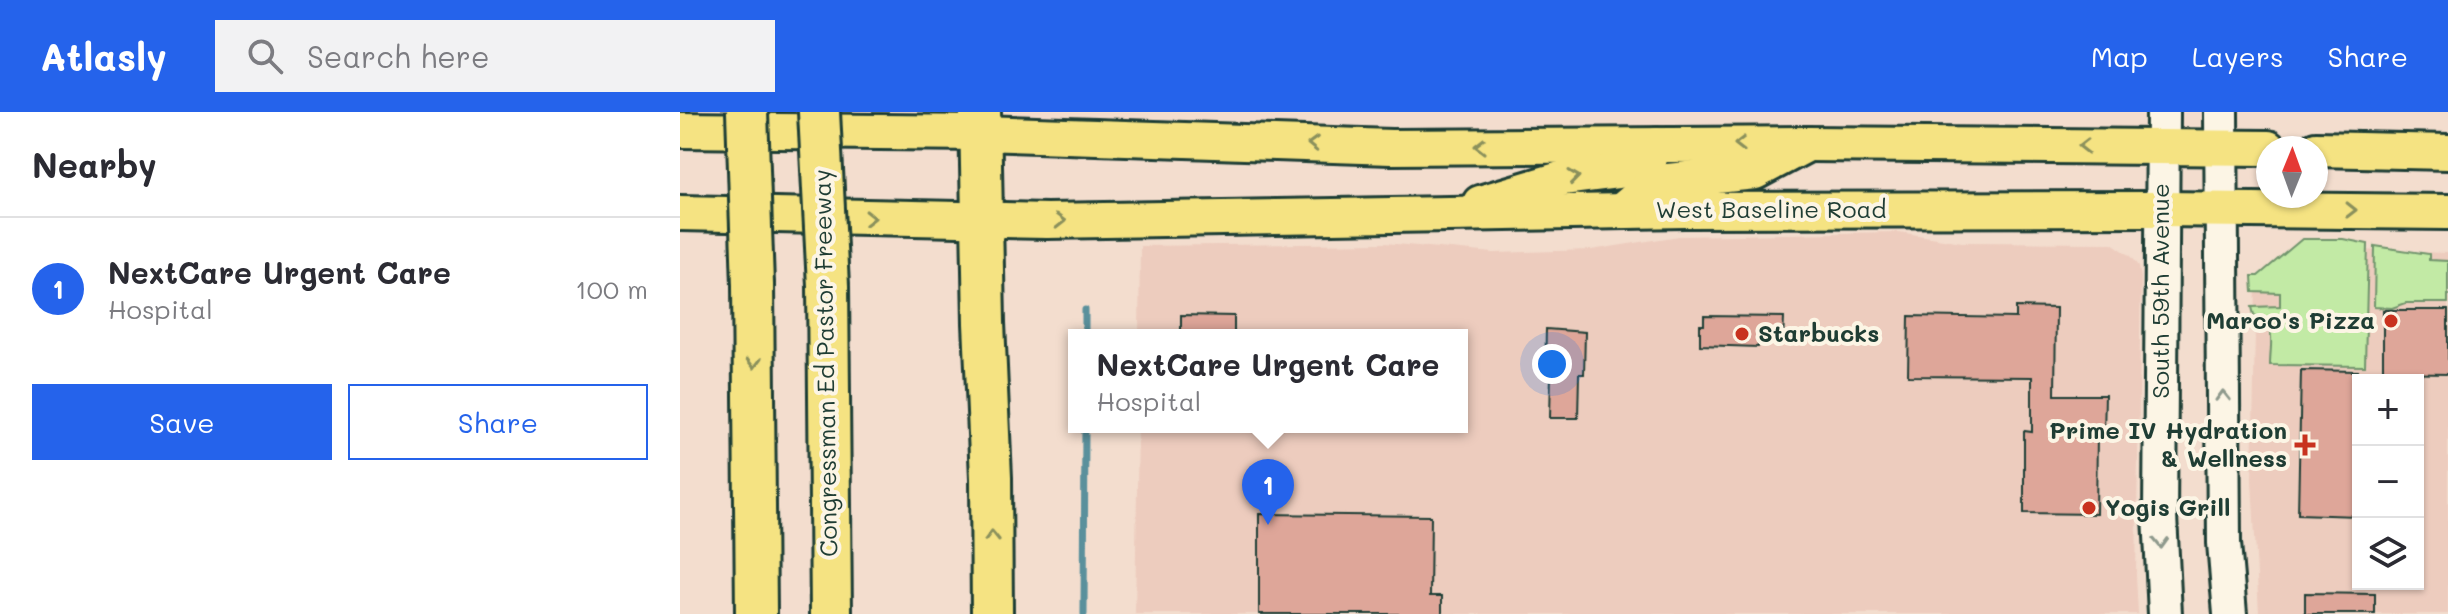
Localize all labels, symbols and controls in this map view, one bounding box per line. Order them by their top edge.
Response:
search box [215,20,775,92]
text: Atlasly [40,31,167,81]
icon: search [243,34,287,78]
text: Search here [307,36,489,76]
text: Map [2091,38,2148,74]
text: Layers [2192,38,2284,74]
text: Share [2328,38,2408,74]
one-way arrow [1306,135,1319,153]
one-way arrow [1733,135,1746,153]
north arrow [2256,136,2328,208]
one-way arrow [1473,137,1486,155]
one-way arrow [2077,137,2090,155]
text: Nearby [32,142,157,187]
street label: Congressman Ed Pastor Freeway [806,169,843,557]
one-way arrow [1567,169,1581,186]
street label: South 59th Avenue [2144,183,2175,399]
street label: West Baseline Road [1655,193,1887,224]
one-way arrow [2345,202,2358,219]
one-way arrow [864,209,877,227]
one-way arrow [1054,212,1067,230]
text: NextCare Urgent Care [108,252,451,292]
text: 1 [52,272,64,306]
text: 100 m [575,272,648,306]
text: Hospital [108,292,213,326]
place label: Marco's Pizza [2206,304,2375,335]
marker: Marco's Pizza [2382,312,2400,330]
place label: Starbucks [1758,317,1879,348]
marker: Starbucks [1733,325,1751,343]
popup [1068,329,1468,433]
text: NextCare Urgent Care [1097,344,1439,384]
your location [1532,344,1572,384]
one-way arrow [745,357,763,370]
map controls [2352,374,2424,590]
button: + [2352,374,2424,446]
button: Save [32,384,332,460]
button: Share [348,384,648,460]
text: Hospital [1097,384,1201,418]
one-way arrow [2214,389,2232,402]
place label: Prime IV Hydration & Wellness [2049,414,2287,473]
marker: Prime IV Hydration & Wellness [2294,434,2316,456]
button: − [2352,446,2424,518]
pin: 1 [1242,459,1294,525]
place label: Yogis Grill [2105,491,2231,522]
marker: Yogis Grill [2080,499,2098,517]
button: layers [2352,518,2424,590]
one-way arrow [983,529,1001,542]
one-way arrow [2153,537,2170,550]

